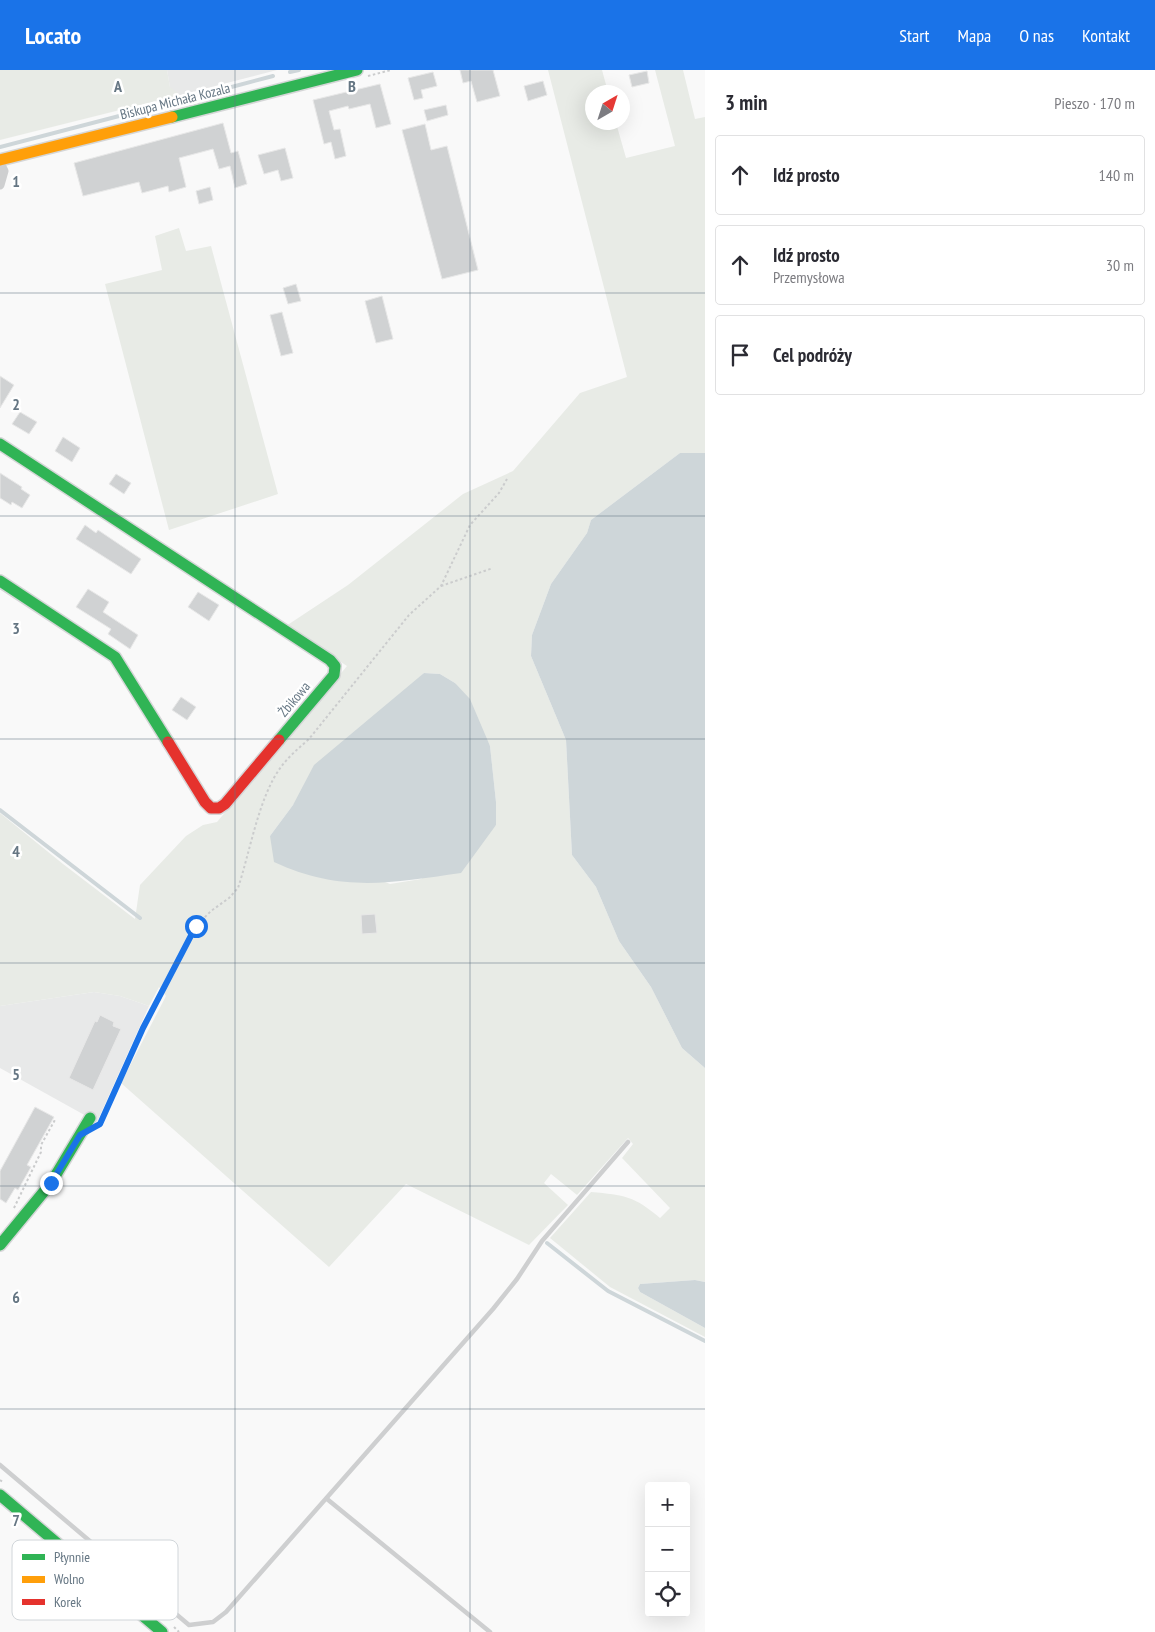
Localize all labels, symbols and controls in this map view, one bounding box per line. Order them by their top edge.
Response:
text: Locato [25,20,81,51]
text: Start [899,24,929,47]
text: Mapa [957,24,991,47]
text: O nas [1019,24,1054,47]
text: Kontakt [1082,24,1130,47]
text: A [113,76,123,96]
text: B [348,76,356,96]
street label: Biskupa Michała Kozala [118,79,232,123]
north arrow [585,85,630,130]
text: 3 min [725,89,767,116]
text: Pieszo · 170 m [1054,93,1135,113]
icon: ahead [726,161,754,189]
text: Idź prosto [773,163,840,187]
text: 140 m [1099,165,1134,185]
text: 1 [12,171,20,191]
text: Idź prosto [773,243,840,267]
icon: ahead [726,251,754,279]
text: 30 m [1106,255,1134,275]
text: Przemysłowa [773,267,845,287]
icon: arrive [726,341,754,369]
text: Cel podróży [773,343,852,367]
text: 2 [12,394,20,414]
text: 3 [12,618,20,638]
street label: Żbikowa [274,678,314,720]
text: 4 [12,841,20,861]
route start [185,915,208,938]
text: 5 [12,1064,20,1084]
route end [40,1172,63,1195]
text: 6 [12,1287,20,1307]
map controls [645,1482,690,1617]
button: + [645,1482,690,1527]
text: 7 [12,1510,20,1530]
button: − [645,1527,690,1572]
legend [12,1540,178,1620]
text: Płynnie [54,1548,90,1566]
text: Wolno [54,1570,84,1588]
button: locate [645,1572,690,1617]
text: Korek [54,1593,82,1611]

